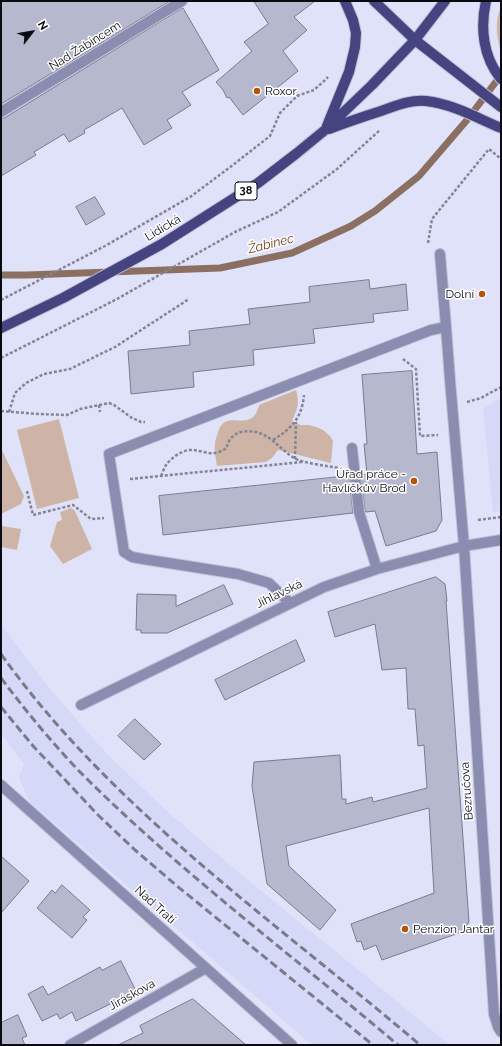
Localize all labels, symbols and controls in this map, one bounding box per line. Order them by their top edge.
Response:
north arrow [12,12,52,52]
street label: Nad Žabincem [46,18,124,74]
text: N [35,19,50,33]
place label: Roxor [265,84,297,98]
marker: Roxor [252,86,262,96]
road number: 38 [235,182,257,200]
street label: Lidická [143,212,183,244]
water label: Žabinec [246,231,296,257]
place label: Dolní [445,287,474,301]
marker: Dolní [477,289,487,299]
place label: Úřad práce - Havlíčkův Brod [322,467,406,495]
marker: Úřad práce - Havlíčkův Brod [409,476,419,486]
street label: Jihlavská [253,577,305,611]
street label: Bezručova [458,761,476,821]
street label: Nad Tratí [132,883,178,927]
place label: Penzion Jantar [413,922,494,936]
marker: Penzion Jantar [400,924,410,934]
street label: Jiráskova [106,976,158,1014]

